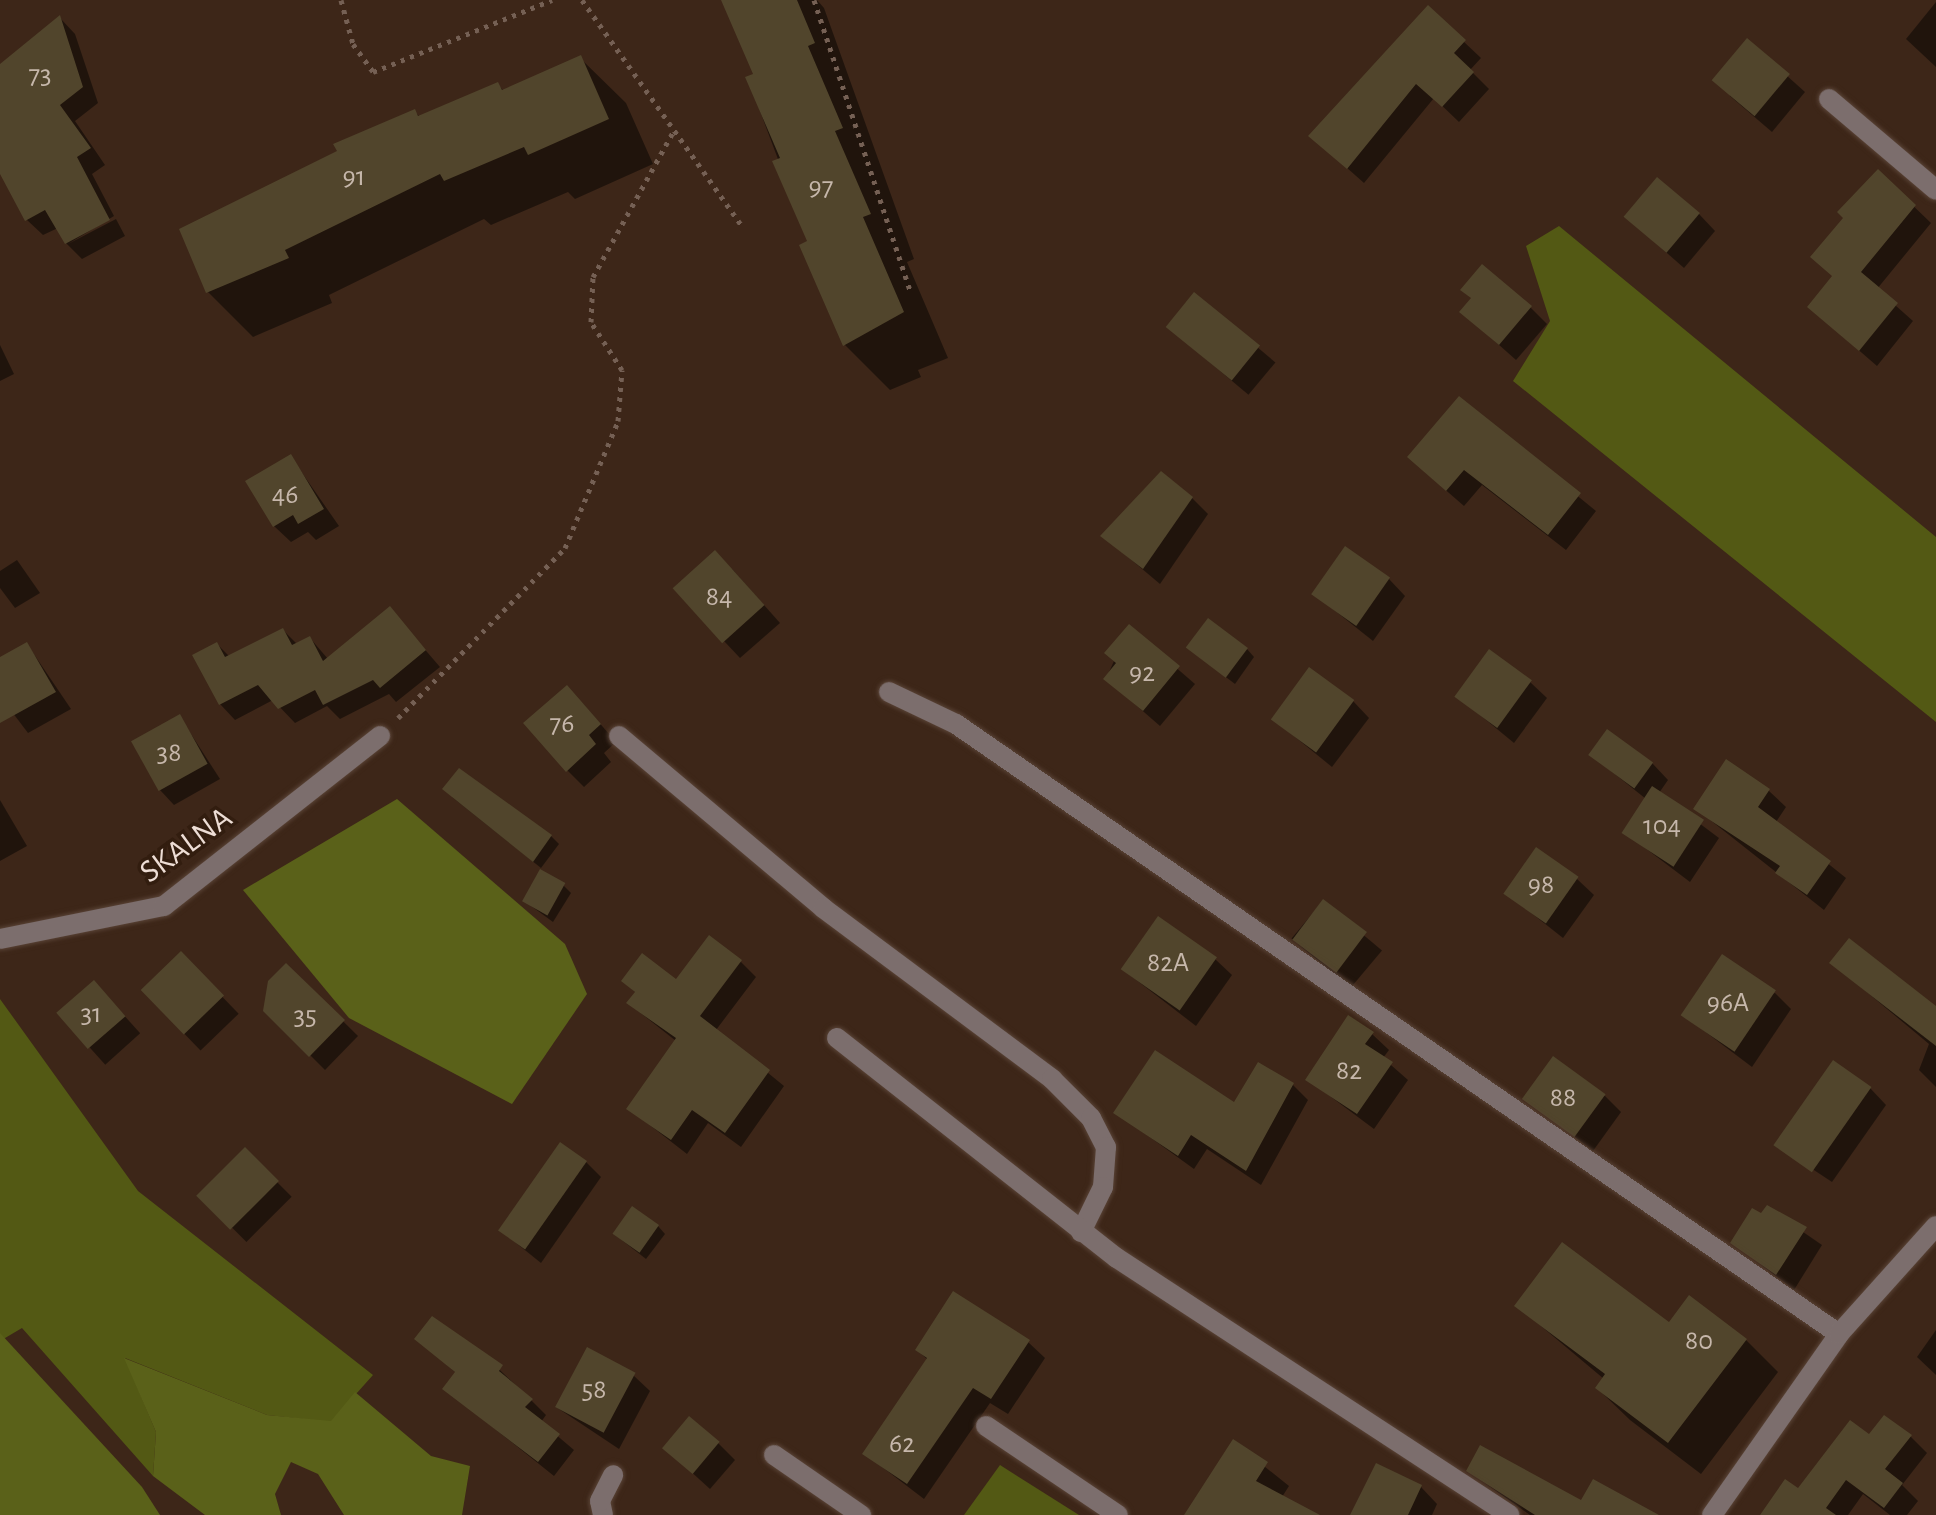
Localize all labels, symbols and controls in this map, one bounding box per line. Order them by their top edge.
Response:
house number: 73 [28,58,52,92]
house number: 91 [343,160,365,194]
house number: 97 [809,170,833,204]
house number: 46 [272,478,298,512]
house number: 84 [706,580,732,614]
house number: 92 [1129,656,1155,690]
house number: 76 [550,707,574,741]
house number: 38 [157,736,181,770]
street label: SKALNA [132,799,240,891]
house number: 104 [1643,809,1681,843]
house number: 98 [1528,868,1554,902]
house number: 82A [1147,946,1189,980]
house number: 96A [1707,986,1749,1020]
house number: 31 [80,997,102,1031]
house number: 35 [293,999,317,1033]
house number: 82 [1336,1054,1362,1088]
house number: 88 [1550,1081,1576,1115]
house number: 80 [1685,1324,1713,1358]
house number: 58 [582,1373,606,1407]
house number: 62 [889,1427,915,1461]

